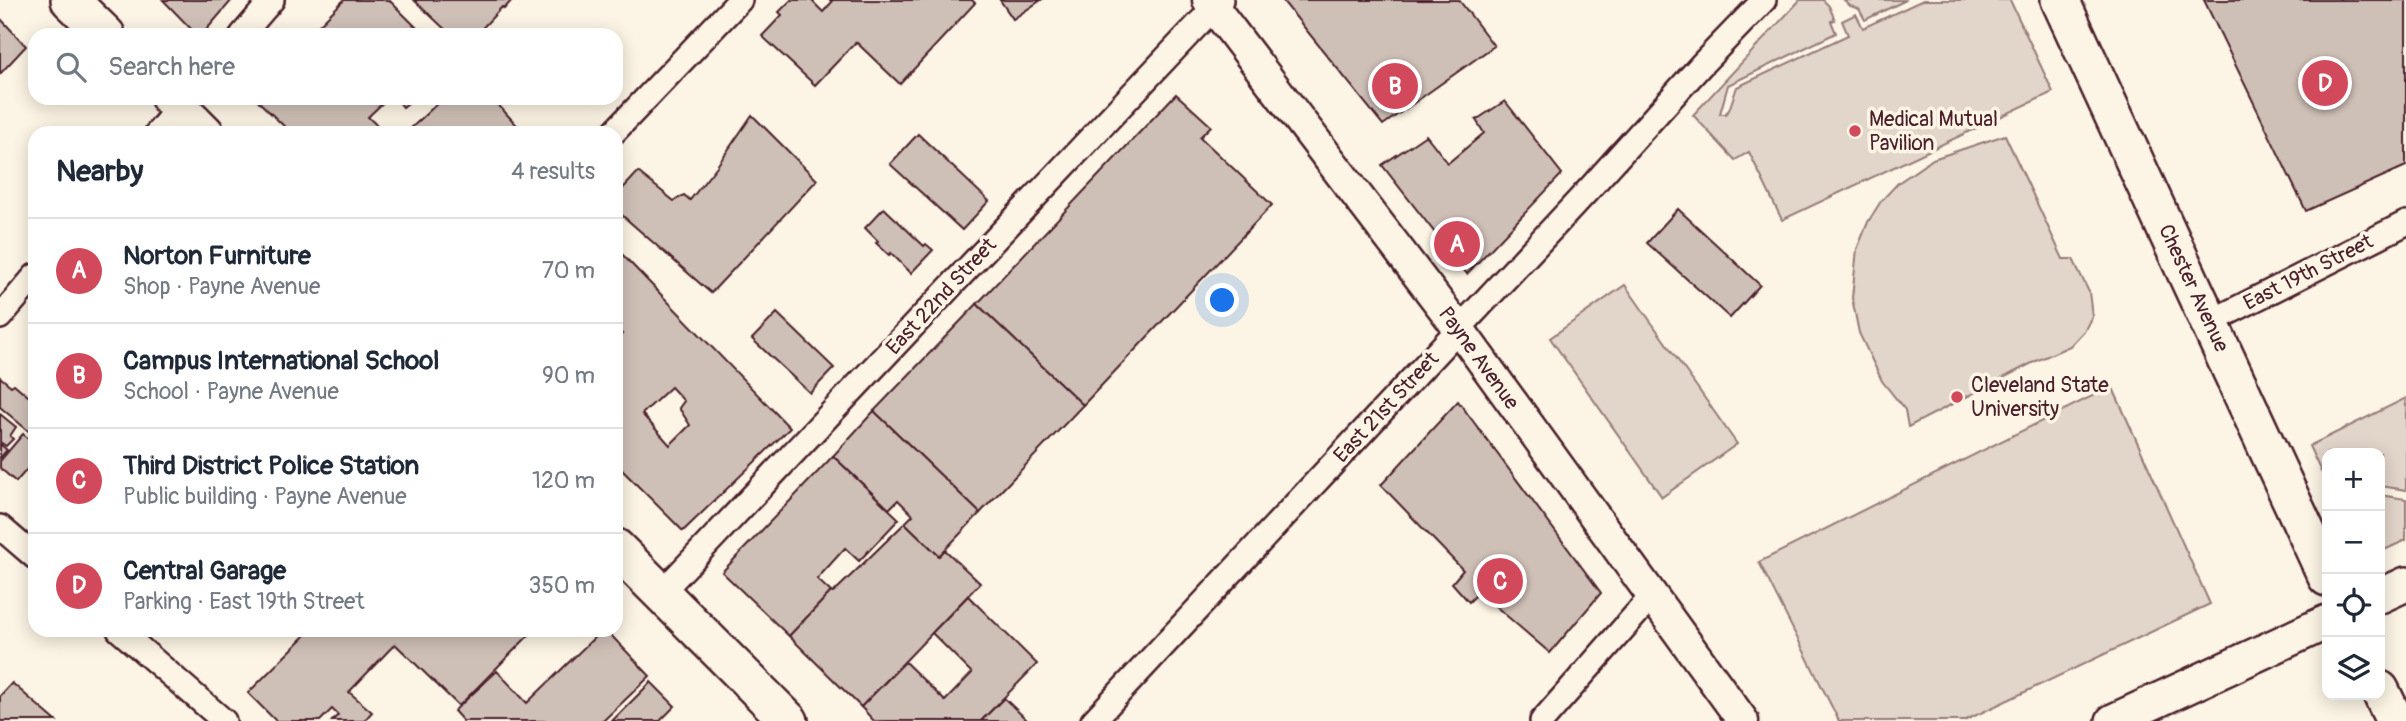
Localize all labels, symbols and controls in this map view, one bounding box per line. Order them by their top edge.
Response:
search box [28,28,623,105]
icon: search [52,48,90,86]
text: Search here [108,51,235,83]
pin: D [2302,57,2348,109]
pin: B [1372,60,1418,112]
place label: Medical Mutual Pavilion [1869,106,1998,157]
marker: Medical Mutual Pavilion [1847,123,1863,139]
text: Nearby [56,153,143,190]
text: 4 results [511,157,595,186]
pin: A [1434,218,1480,270]
street label: Chester Avenue [2152,220,2235,357]
street label: East 19th Street [2239,228,2378,317]
street label: East 22nd Street [880,232,1003,360]
text: Norton Furniture [123,240,311,272]
text: A [72,256,86,285]
text: 70 m [542,256,595,285]
text: Shop · Payne Avenue [123,272,320,301]
your location [1205,283,1239,317]
street label: Payne Avenue [1432,301,1525,416]
text: Campus International School [123,345,439,377]
street label: East 21st Street [1328,346,1445,469]
text: B [72,361,86,390]
text: 90 m [542,361,595,390]
place label: Cleveland State University [1971,372,2109,423]
text: School · Payne Avenue [123,377,339,406]
marker: Cleveland State University [1949,389,1965,405]
map controls [2322,448,2385,700]
button: + [2322,448,2385,511]
text: Third District Police Station [123,450,419,482]
text: C [72,466,86,495]
text: 120 m [532,466,595,495]
text: Public building · Payne Avenue [123,482,407,511]
button: − [2322,511,2385,574]
text: Central Garage [123,555,286,587]
pin: C [1477,555,1523,607]
text: D [72,571,86,600]
text: 350 m [529,571,595,600]
button: locate [2322,574,2385,637]
text: Parking · East 19th Street [123,587,365,616]
button: layers [2322,637,2385,700]

